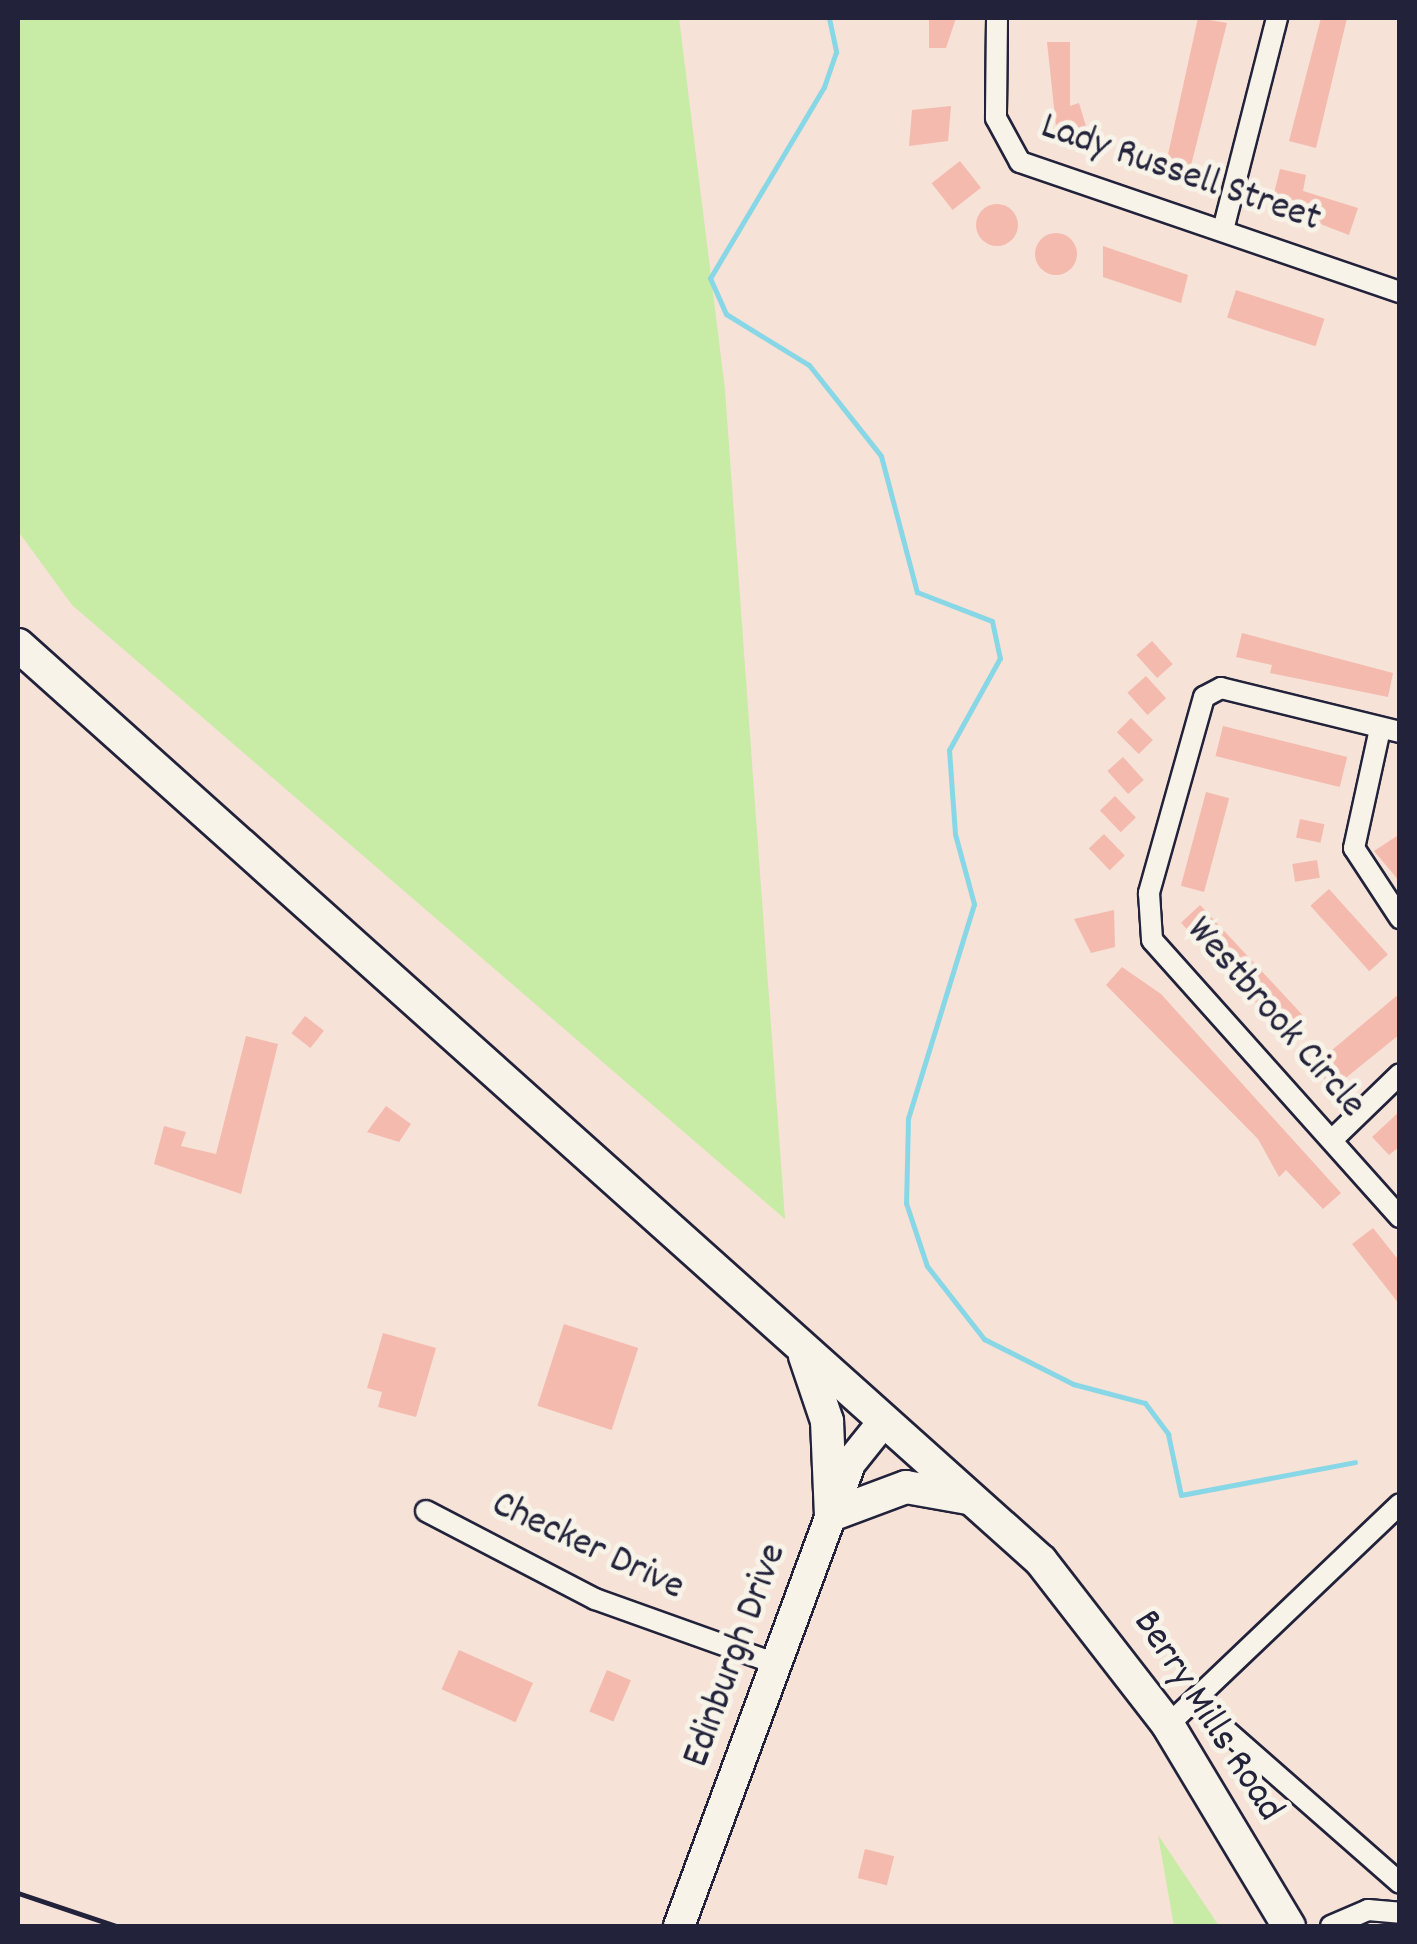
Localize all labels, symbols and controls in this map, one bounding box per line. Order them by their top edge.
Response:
street label: Lady Russell Street [1034,105,1326,245]
street label: Westbrook Circle [1174,909,1374,1129]
street label: Checker Drive [483,1483,691,1613]
street label: Edinburgh Drive [674,1538,800,1774]
street label: Berry Mills Road [1120,1602,1292,1832]

